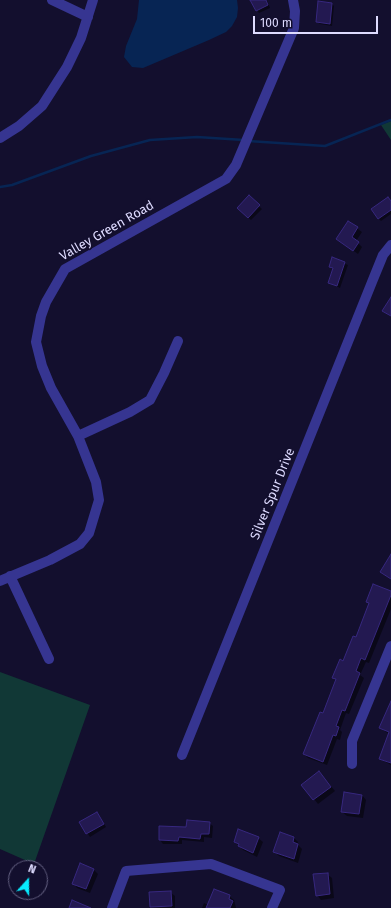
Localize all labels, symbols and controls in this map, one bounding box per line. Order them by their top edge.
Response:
scale bar [255,8,380,34]
text: 100 m [260,16,292,30]
street label: Valley Green Road [57,198,157,264]
street label: Silver Spur Drive [247,446,299,542]
north arrow [8,860,48,900]
text: N [26,862,38,877]

